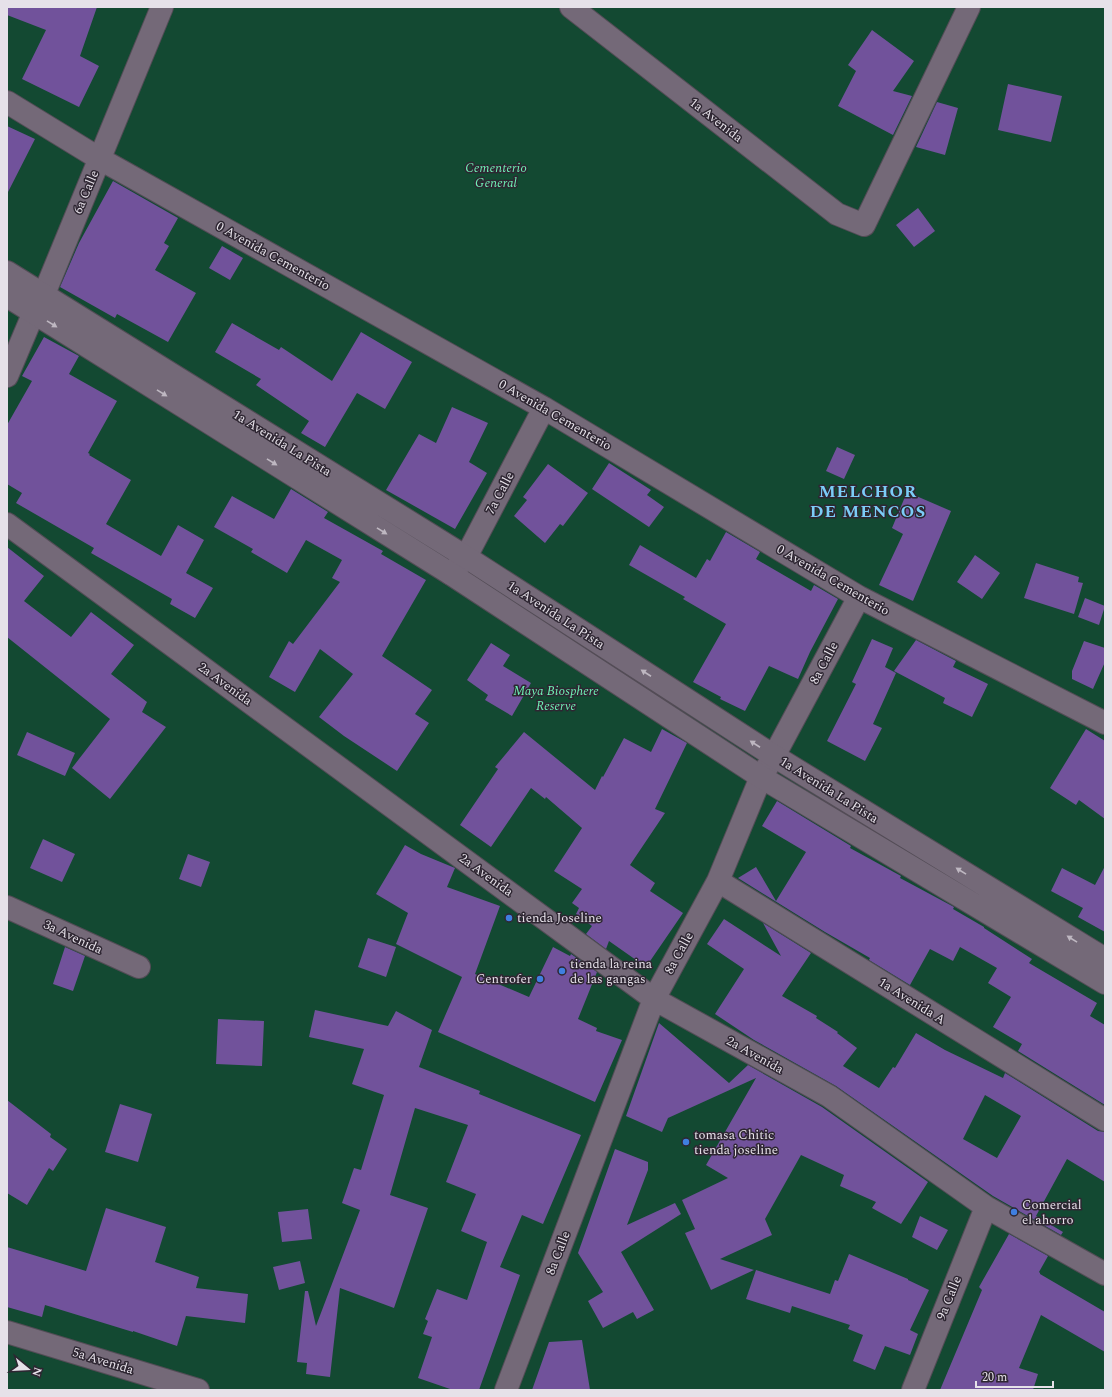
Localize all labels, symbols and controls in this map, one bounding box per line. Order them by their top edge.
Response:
street label: 1a Avenida [685,93,748,148]
park label: Cementerio General [465,158,527,193]
street label: 6a Calle [68,167,104,217]
street label: 0 Avenida Cementerio [212,216,334,296]
one-way arrow [47,320,57,328]
street label: 0 Avenida Cementerio [495,374,615,456]
one-way arrow [157,389,167,397]
street label: 1a Avenida La Pista [229,405,336,482]
one-way arrow [267,458,277,466]
street label: 7a Calle [480,468,520,518]
district label: MELCHOR DE MENCOS [810,479,926,525]
one-way arrow [377,527,387,535]
street label: 0 Avenida Cementerio [773,539,893,621]
street label: 1a Avenida La Pista [503,576,609,654]
street label: 8a Calle [804,638,844,688]
street label: 2a Avenida [194,657,257,711]
one-way arrow [640,670,652,677]
park label: Maya Biosphere Reserve [513,681,599,716]
one-way arrow [749,740,761,747]
street label: 1a Avenida La Pista [776,752,883,829]
street label: 2a Avenida [455,848,518,902]
one-way arrow [955,867,967,874]
place label: tienda Joseline [517,908,602,928]
marker: tienda Joseline [504,913,514,923]
street label: 3a Avenida [40,915,106,960]
street label: 8a Calle [659,928,699,978]
one-way arrow [1067,935,1077,943]
place label: tienda la reina de las gangas [570,954,653,989]
marker: tienda la reina de las gangas [557,966,567,976]
place label: Centrofer [476,969,532,989]
street label: 1a Avenida A [874,972,950,1030]
marker: Centrofer [535,974,545,984]
street label: 2a Avenida [723,1031,788,1079]
place label: tomasa Chitic tienda joseline [694,1125,778,1160]
marker: tomasa Chitic tienda joseline [681,1137,691,1147]
place label: Comercial el ahorro [1022,1195,1082,1230]
marker: Comercial el ahorro [1009,1207,1019,1217]
street label: 8a Calle [540,1228,576,1278]
street label: 9a Calle [931,1273,967,1323]
street label: 5a Avenida [70,1342,137,1380]
north arrow [8,1349,48,1389]
scale bar [976,1363,1053,1389]
text: N [28,1365,47,1379]
text: 20 m [982,1368,1007,1387]

